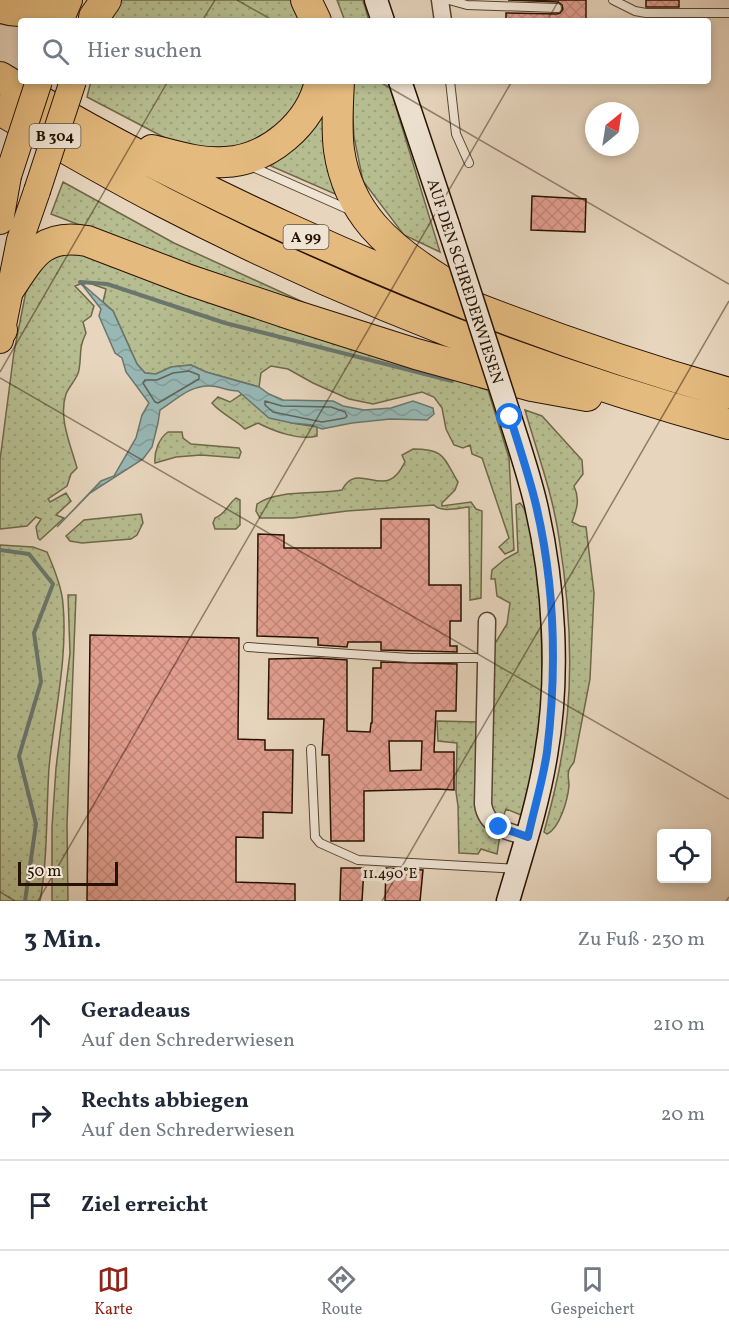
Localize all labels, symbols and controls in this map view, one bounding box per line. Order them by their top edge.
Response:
search box [18,18,711,84]
icon: search [39,35,72,68]
text: Hier suchen [87,36,202,67]
north arrow [585,102,639,156]
road number: B 304 [29,124,80,148]
street label: AUF DEN SCHREDERWIESEN [420,176,508,387]
road number: A 99 [284,225,328,249]
route start [496,403,522,429]
route end [485,813,511,839]
map controls [657,829,711,883]
button: locate [657,829,711,883]
scale bar [18,859,118,886]
text: 50 m [27,861,61,883]
text: 11.490°E [362,864,418,885]
text: 3 Min. [24,922,101,958]
text: Zu Fuß · 230 m [578,926,705,954]
text: Geradeaus [81,996,191,1027]
icon: ahead [24,1009,57,1042]
text: 210 m [653,1011,705,1039]
text: Auf den Schrederwiesen [81,1027,295,1055]
text: Rechts abbiegen [81,1086,249,1117]
icon: right [24,1099,57,1132]
text: 20 m [661,1101,705,1129]
text: Auf den Schrederwiesen [81,1117,295,1145]
icon: arrive [24,1189,57,1222]
text: Ziel erreicht [81,1190,208,1221]
tab: Karte [94,1263,133,1321]
tab: Route [321,1263,362,1321]
tab: Gespeichert [551,1263,635,1321]

